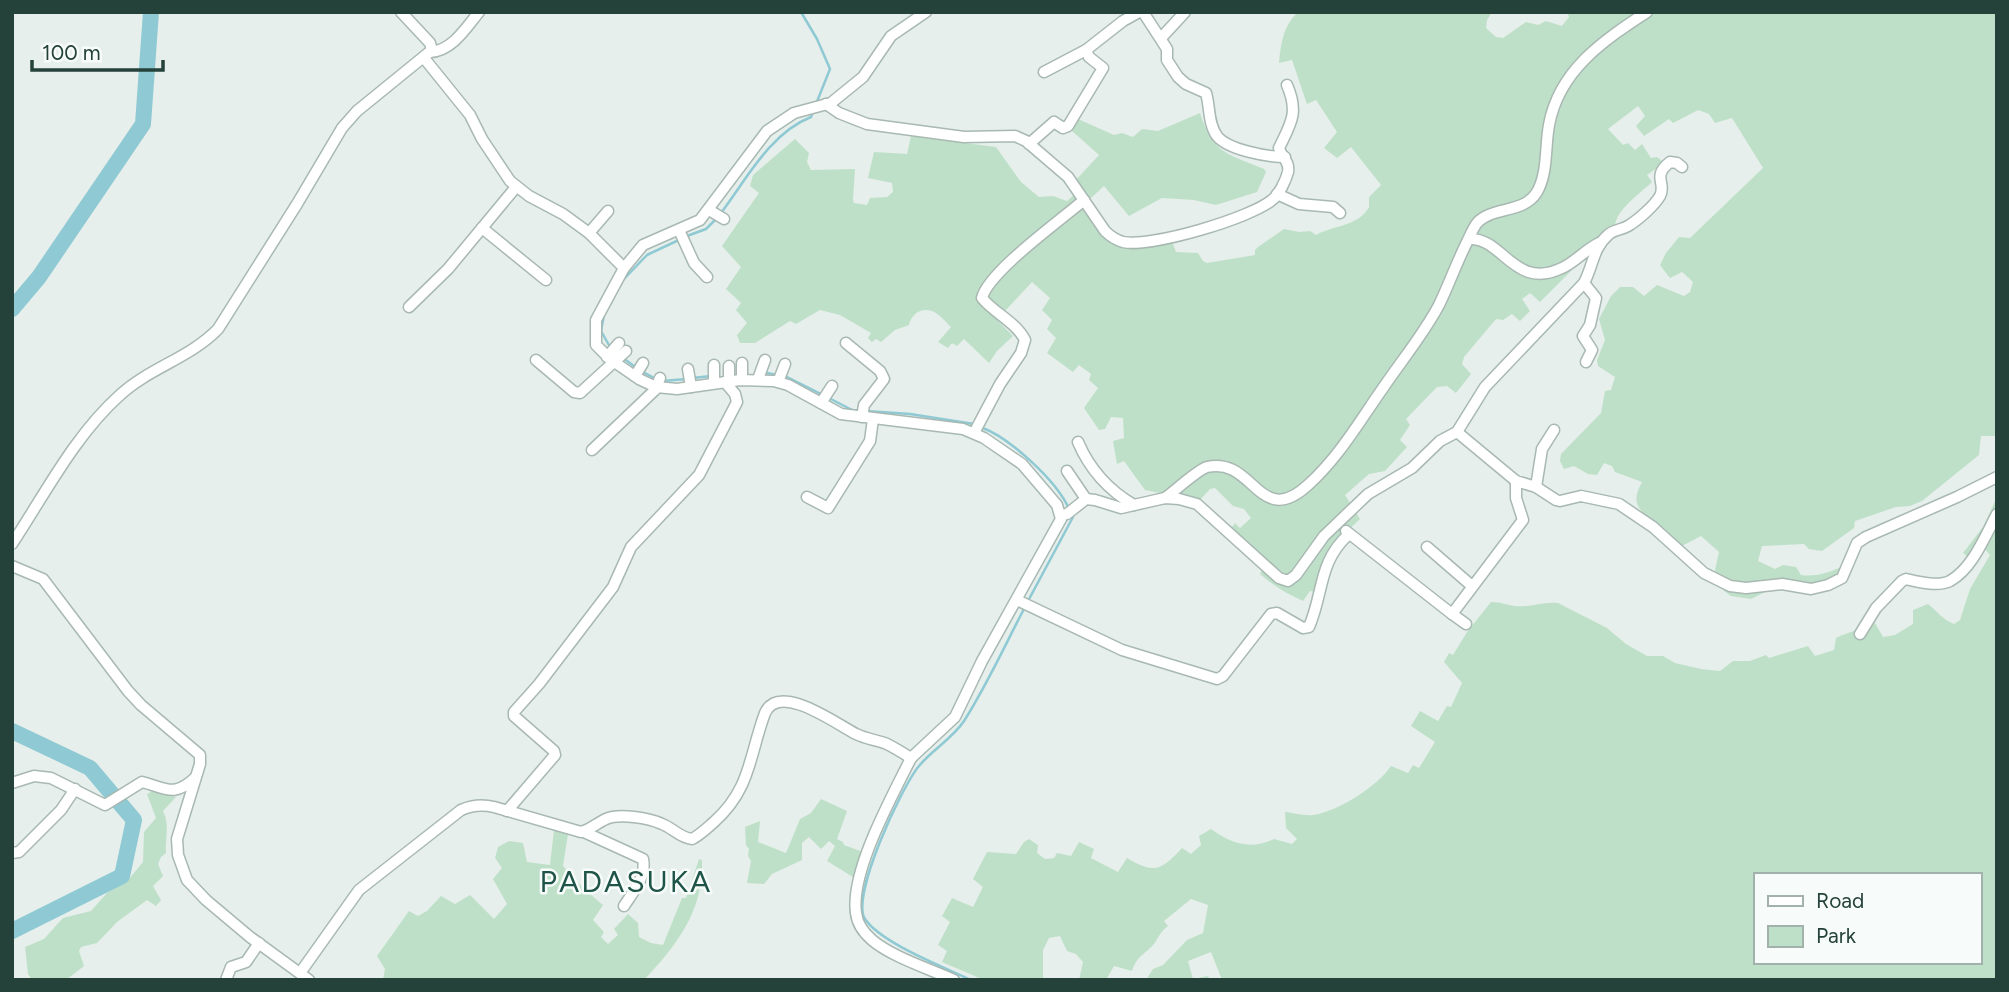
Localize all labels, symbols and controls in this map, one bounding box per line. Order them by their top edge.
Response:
scale bar [32,28,163,72]
text: 100 m [42,40,101,65]
district label: PADASUKA [540,863,712,900]
legend [1754,873,1981,964]
text: Road [1816,888,1864,913]
text: Park [1816,923,1857,948]

